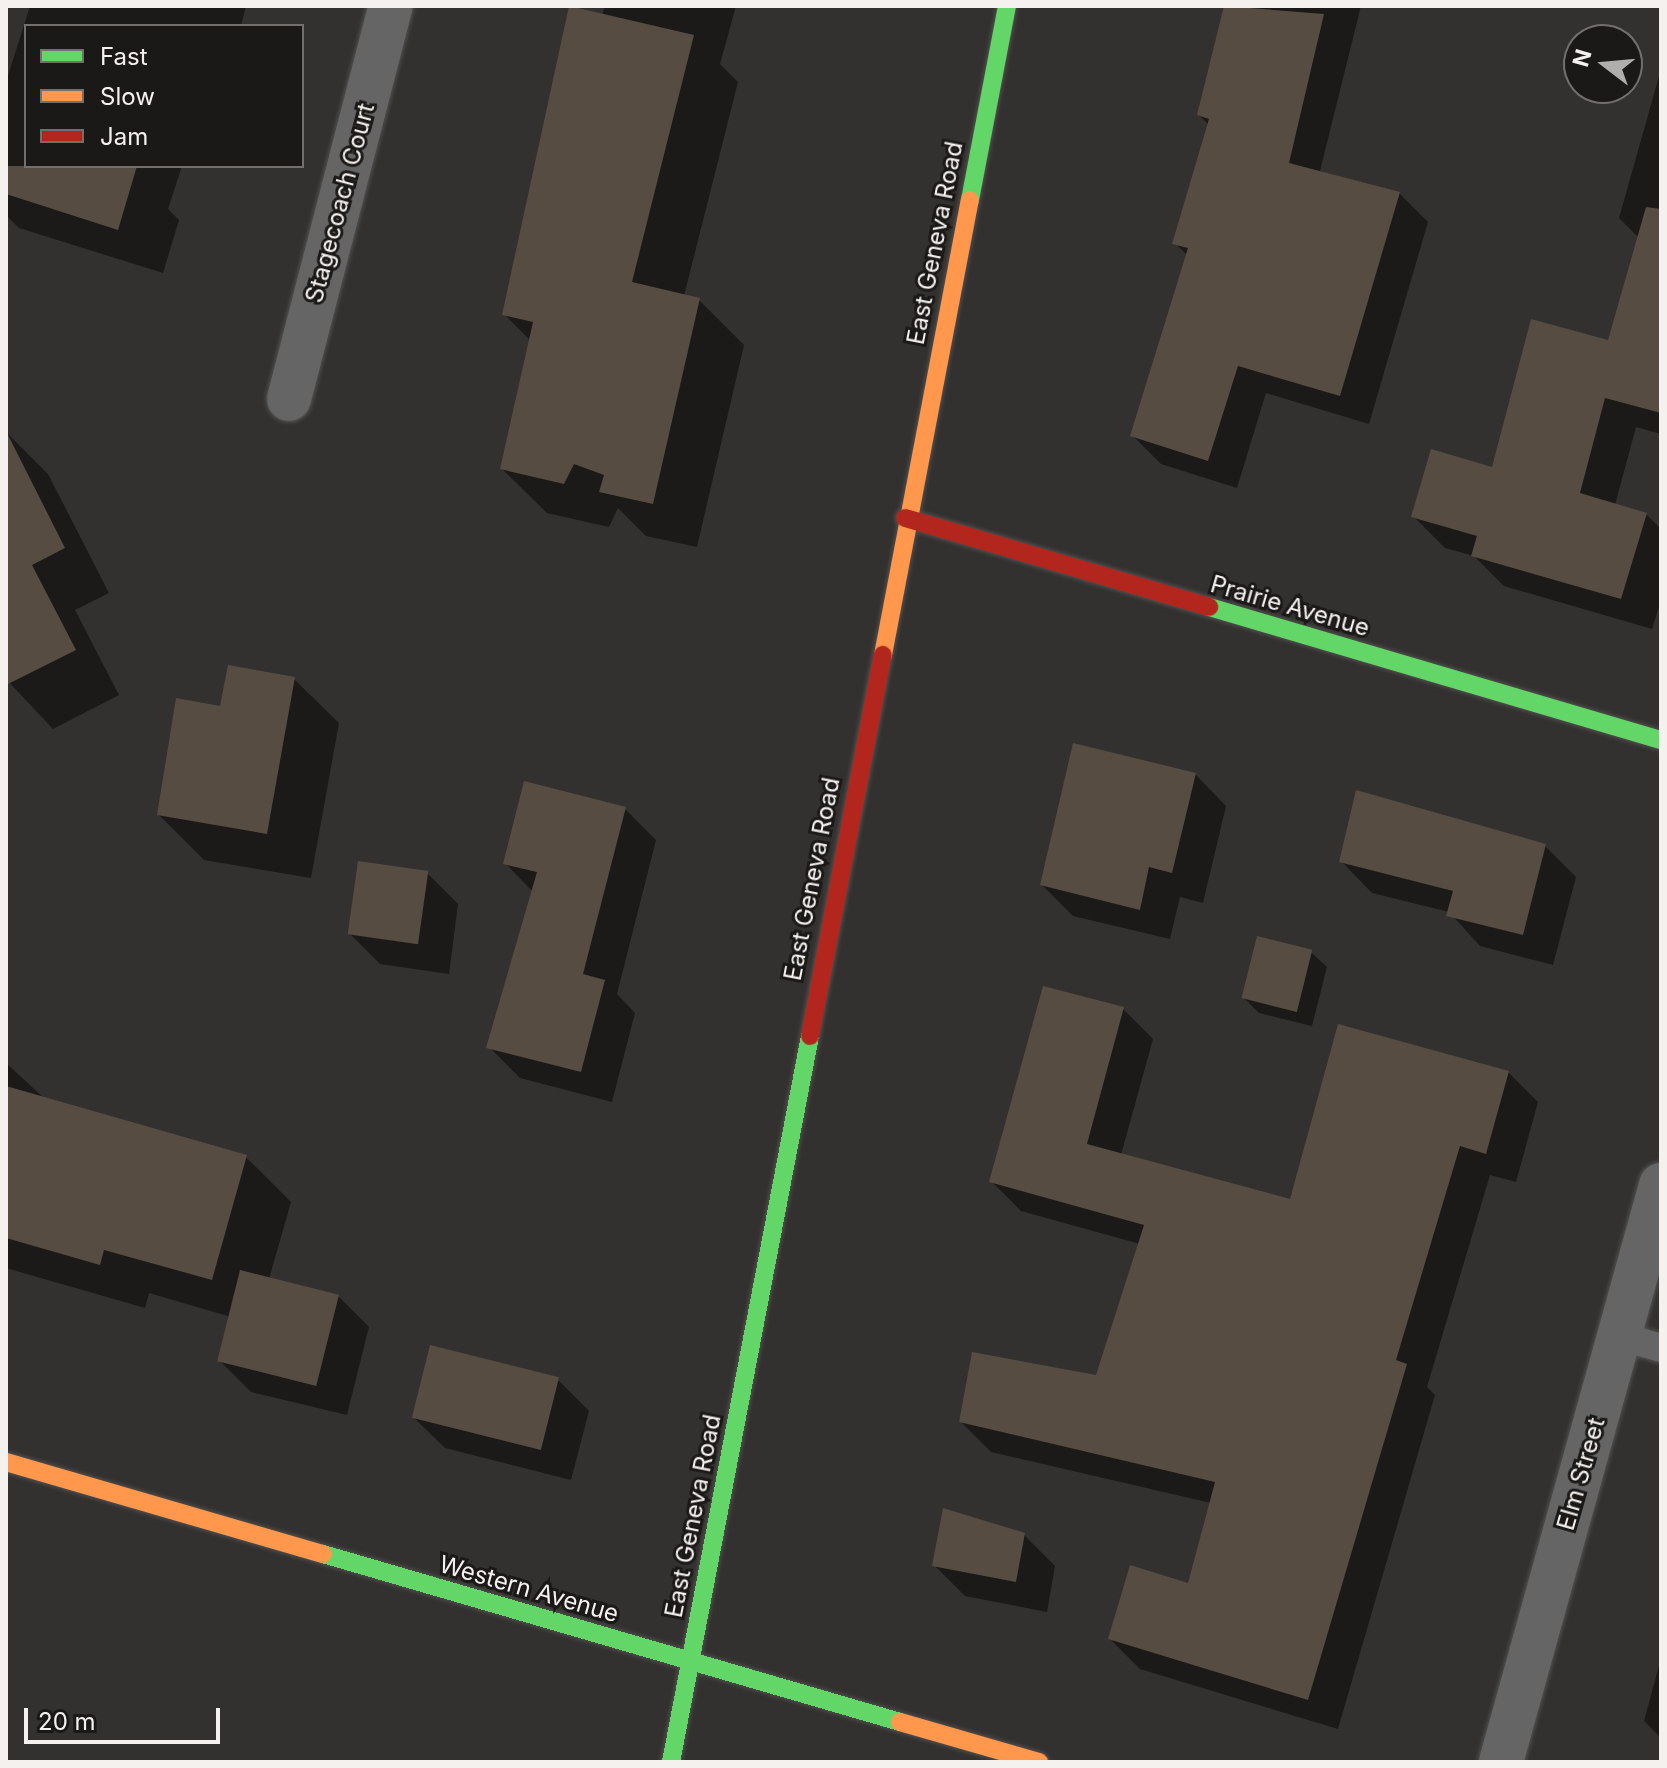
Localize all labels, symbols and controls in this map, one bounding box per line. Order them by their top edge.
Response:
legend [24,24,304,168]
north arrow [1563,24,1643,104]
text: Fast [100,42,148,71]
text: N [1567,46,1597,70]
text: Slow [100,82,155,111]
street label: Stagecoach Court [300,100,380,306]
text: Jam [100,122,148,151]
street label: East Geneva Road [901,139,969,347]
street label: Prairie Avenue [1207,570,1373,642]
street label: East Geneva Road [778,775,846,983]
street label: East Geneva Road [659,1412,727,1620]
street label: Elm Street [1551,1414,1611,1534]
street label: Western Avenue [436,1550,622,1628]
scale bar [28,1692,224,1742]
text: 20 m [38,1707,96,1736]

